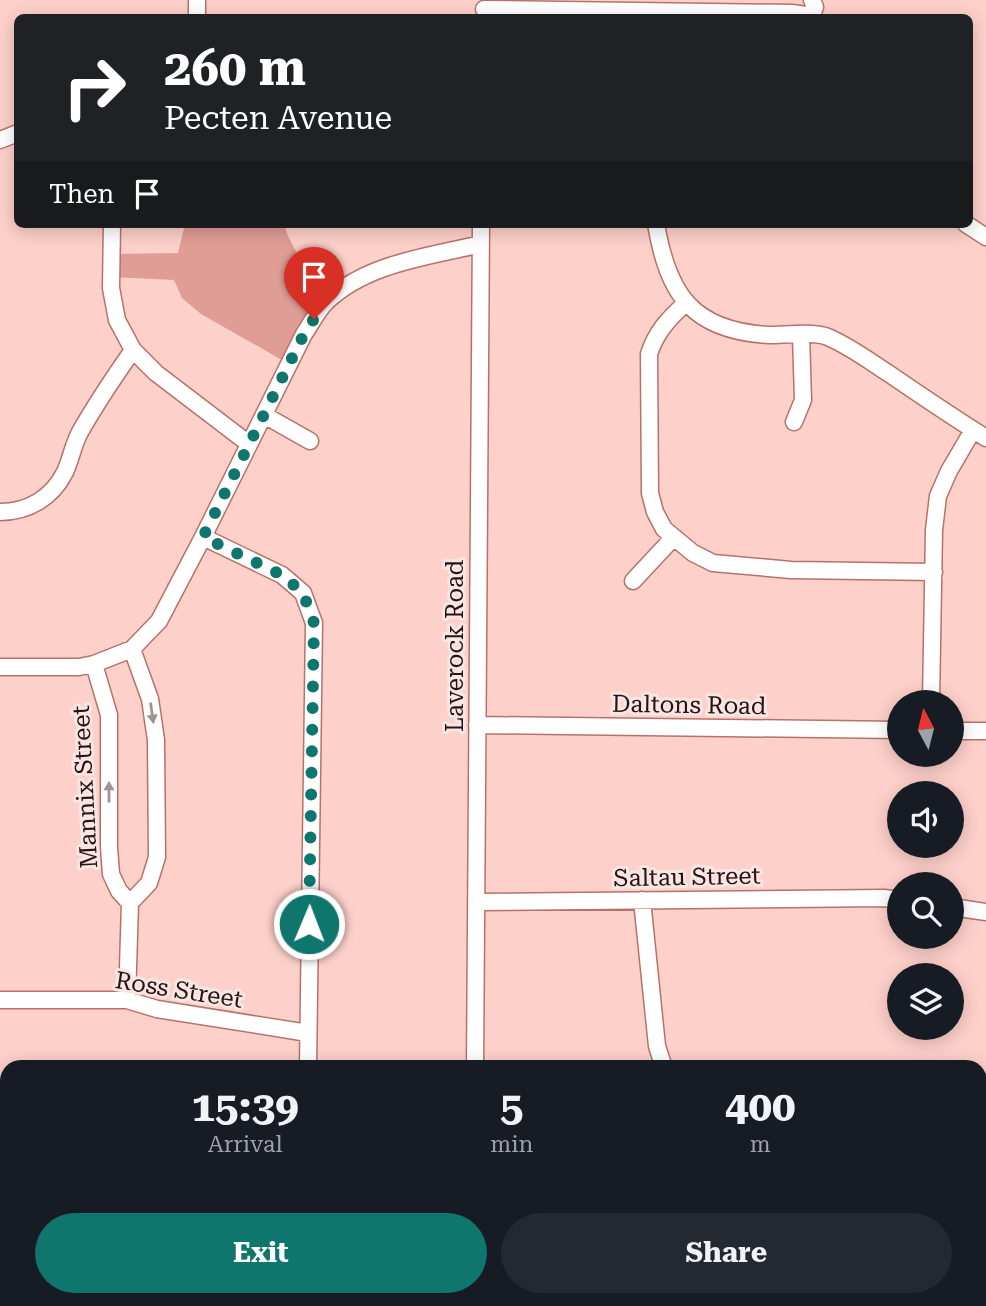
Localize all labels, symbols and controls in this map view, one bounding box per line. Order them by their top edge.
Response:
text: 260 m [164,40,306,97]
icon: right [49,42,140,133]
text: Pecten Avenue [164,99,392,137]
icon: arrive [128,175,166,213]
text: Then [49,179,114,209]
pin [284,247,344,319]
icon: arrive [295,258,333,296]
street label: Laverock Road [441,560,469,732]
street label: Daltons Road [612,690,766,720]
north arrow [887,690,964,766]
map controls [887,690,964,1040]
one-way arrow [147,703,158,725]
street label: Mannix Street [67,705,103,869]
one-way arrow [103,781,115,803]
button: sound [887,781,964,858]
street label: Saltau Street [613,862,761,892]
button: search [887,872,964,949]
position arrow [272,887,346,961]
button: layers [887,963,964,1040]
street label: Ross Street [113,966,245,1014]
text: 15:39 [192,1082,299,1131]
text: 5 [500,1082,524,1131]
text: 400 [725,1082,795,1131]
text: Arrival [208,1131,282,1158]
text: min [490,1131,533,1158]
text: m [750,1131,771,1158]
button: Exit [35,1213,487,1293]
button: Share [501,1213,952,1293]

